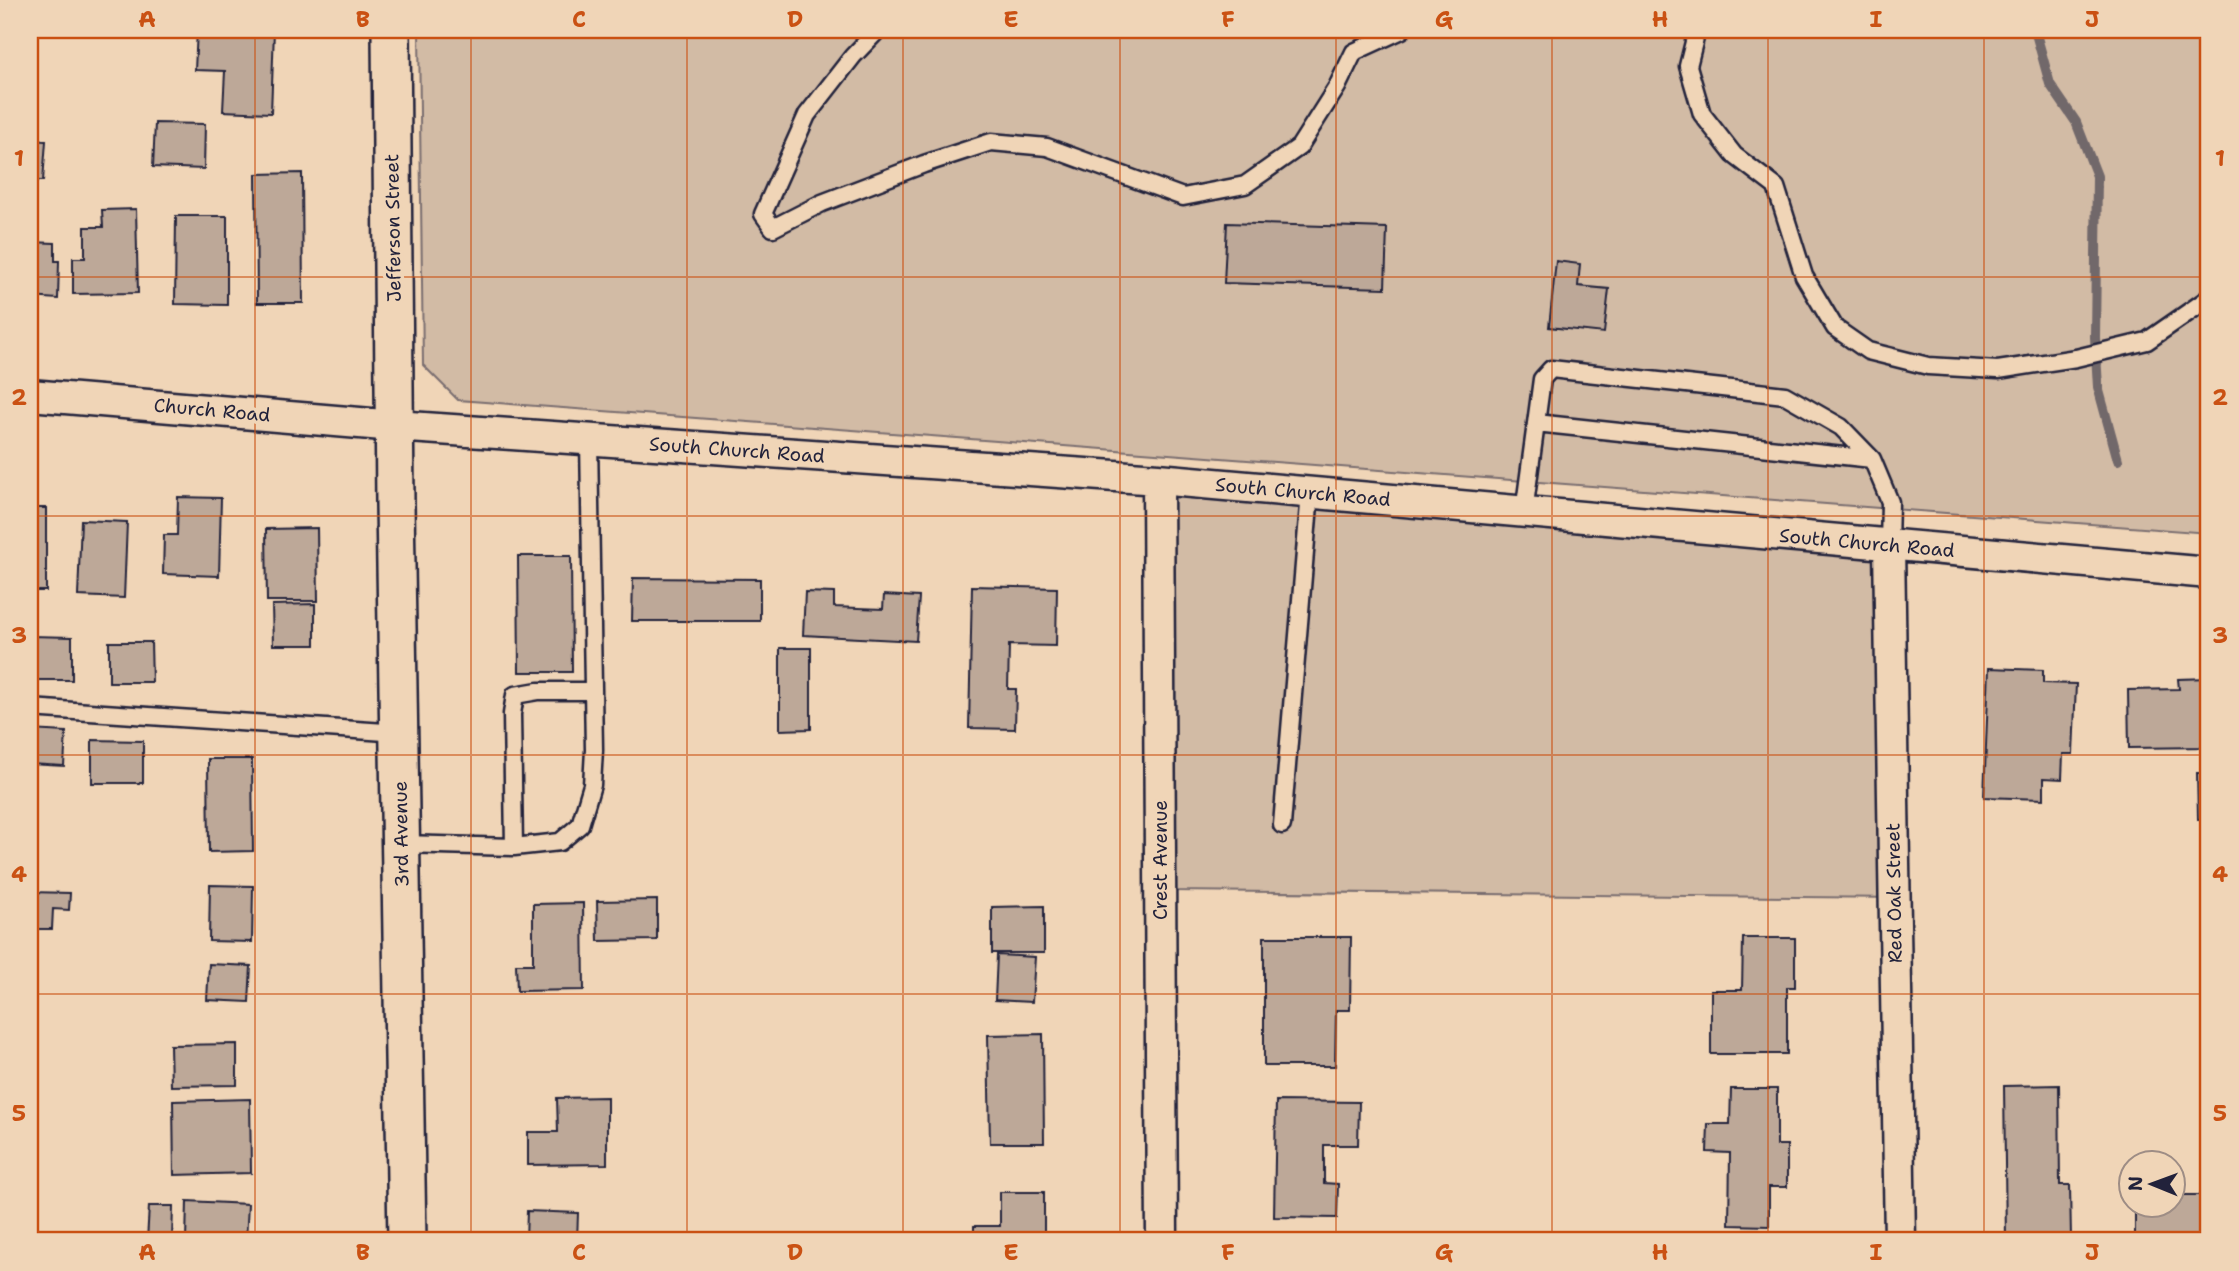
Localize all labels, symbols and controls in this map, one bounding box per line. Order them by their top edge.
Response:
text: A [138,4,156,34]
text: B [356,4,370,34]
text: C [572,4,586,34]
text: D [787,4,803,34]
text: E [1003,4,1019,34]
text: F [1221,4,1235,34]
text: G [1435,4,1454,34]
text: H [1652,4,1668,34]
text: I [1870,4,1883,34]
text: J [2085,4,2099,34]
text: 1 [14,143,24,173]
text: 1 [2215,143,2225,173]
street label: Jefferson Street [379,154,407,302]
text: 2 [11,382,27,412]
text: 2 [2212,382,2228,412]
street label: Church Road [153,392,271,428]
street label: South Church Road [648,431,826,469]
street label: South Church Road [1214,472,1392,512]
street label: South Church Road [1778,523,1956,563]
text: 3 [11,620,27,650]
text: 3 [2212,620,2228,650]
street label: 3rd Avenue [388,781,414,887]
street label: Crest Avenue [1148,800,1173,920]
street label: Red Oak Street [1880,823,1908,963]
text: 4 [11,859,27,889]
text: 4 [2212,859,2228,889]
text: 5 [12,1098,26,1128]
text: 5 [2213,1098,2227,1128]
north arrow [2116,1148,2186,1218]
text: N [2123,1176,2148,1191]
text: A [138,1237,156,1267]
text: B [356,1237,370,1267]
text: C [572,1237,586,1267]
text: D [787,1237,803,1267]
text: E [1003,1237,1019,1267]
text: F [1221,1237,1235,1267]
text: G [1435,1237,1454,1267]
text: H [1652,1237,1668,1267]
text: I [1870,1237,1883,1267]
text: J [2085,1237,2099,1267]

